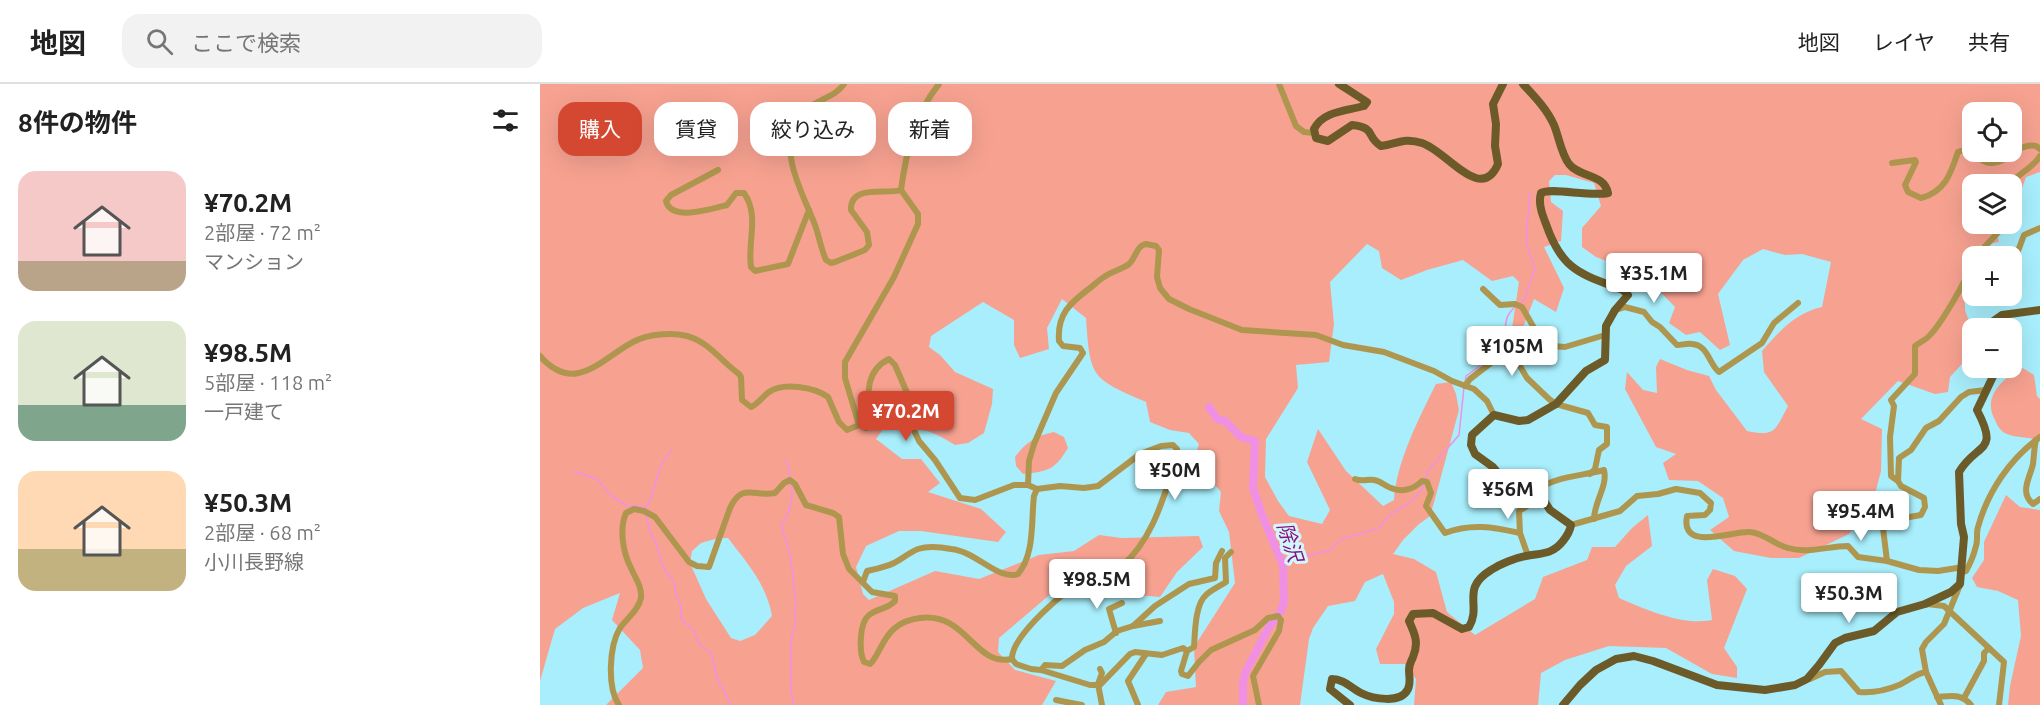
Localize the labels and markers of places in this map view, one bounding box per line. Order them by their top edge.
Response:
pin: ¥35.1M [1605,253,1703,304]
pin: ¥105M [1470,326,1554,377]
pin: ¥70.2M [857,391,955,442]
pin: ¥50M [1139,450,1211,501]
pin: ¥56M [1472,469,1544,520]
pin: ¥95.4M [1812,491,1910,542]
pin: ¥98.5M [1048,559,1146,610]
pin: ¥50.3M [1800,573,1898,624]

